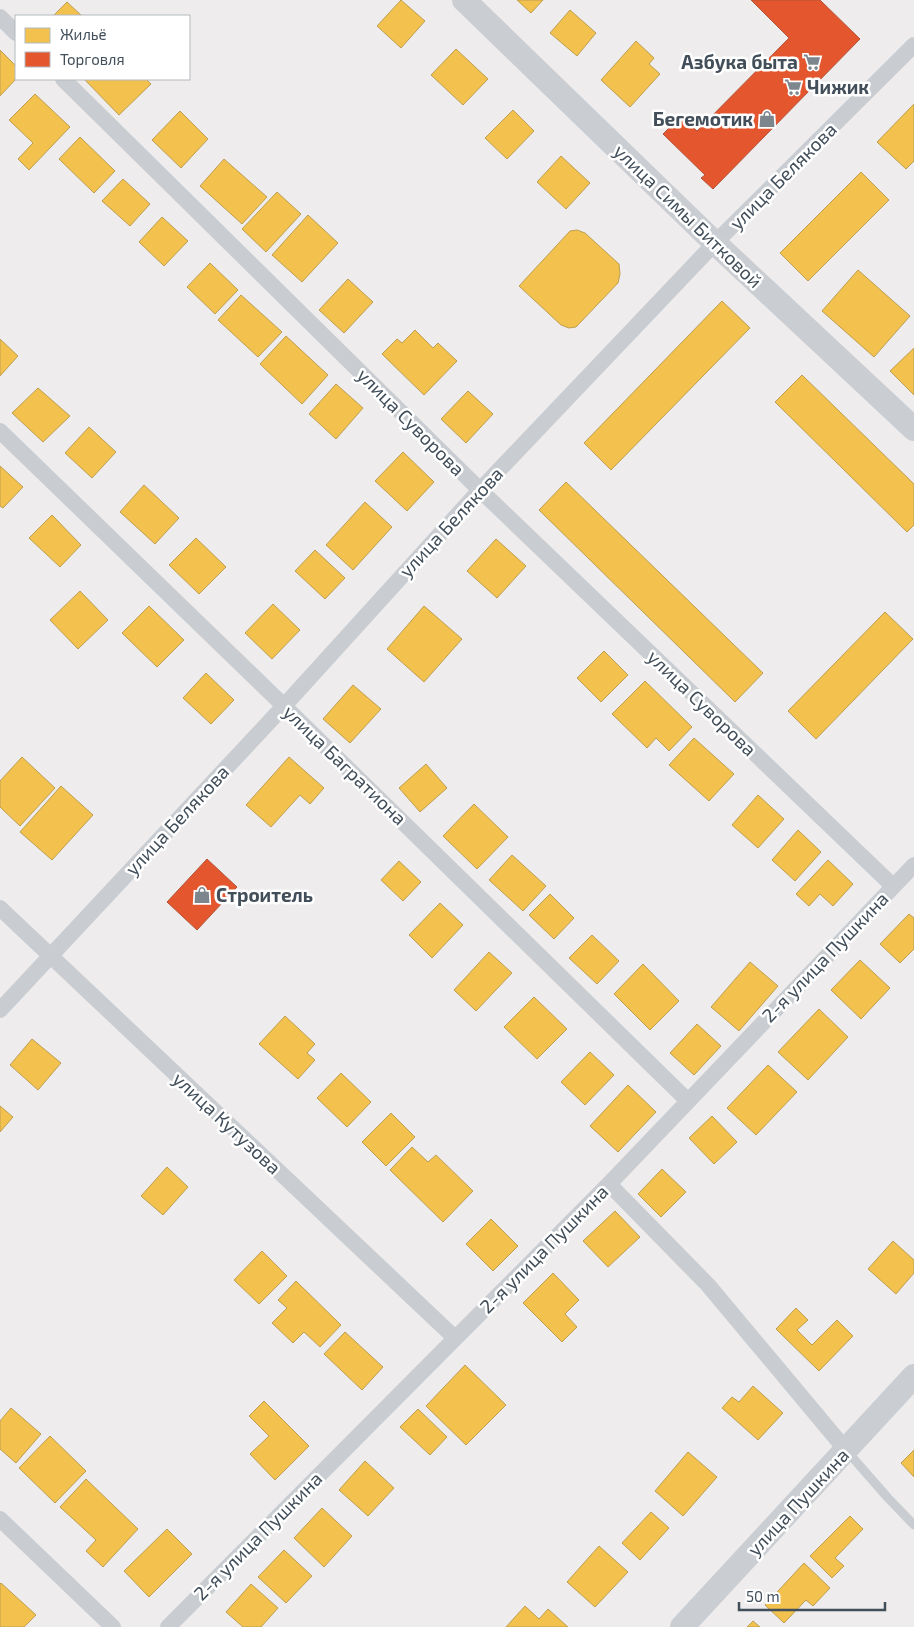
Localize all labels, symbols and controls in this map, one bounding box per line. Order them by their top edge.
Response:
legend [15,15,190,80]
text: Жильё [60,25,107,43]
text: Торговля [60,50,125,68]
place label: Азбука быта [681,50,798,73]
supermarket icon: Азбука быта [802,52,822,72]
place label: Чижик [807,75,869,98]
supermarket icon: Чижик [783,77,803,97]
place label: Бегемотик [653,107,753,130]
shop icon: Бегемотик [757,109,777,129]
street label: улица Белякова [724,117,842,235]
street label: улица Симы Битковой [609,139,767,293]
street label: улица Суворова [352,363,470,481]
street label: улица Белякова [394,462,508,582]
street label: улица Суворова [642,645,762,761]
street label: улица Багратиона [278,700,412,830]
street label: улица Белякова [120,760,234,880]
place label: Строитель [216,883,313,906]
shop icon: Строитель [192,885,212,905]
street label: 2-я улица Пушкина [757,887,893,1027]
street label: улица Кутузова [168,1067,286,1179]
street label: 2-я улица Пушкина [475,1180,613,1318]
street label: улица Пушкина [742,1443,854,1561]
street label: 2-я улица Пушкина [189,1467,327,1605]
scale bar [739,1580,885,1612]
text: 50 m [746,1587,780,1605]

